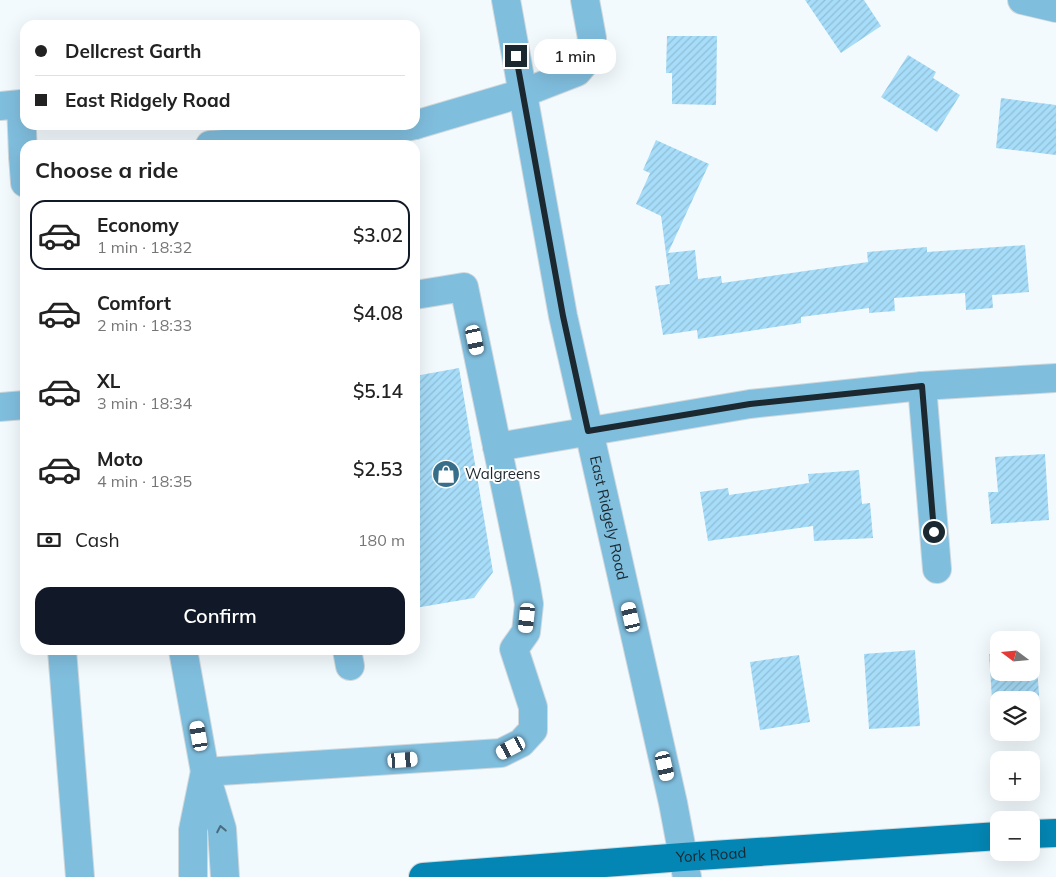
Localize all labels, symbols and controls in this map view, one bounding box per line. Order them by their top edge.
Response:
callout: 1 min [534,38,616,74]
text: Dellcrest Garth [65,39,201,63]
route end [505,45,527,67]
text: 1 min [554,46,596,66]
text: East Ridgely Road [65,88,231,112]
text: Choose a ride [35,156,178,184]
icon: car [37,213,82,258]
text: Economy [97,213,179,237]
text: $3.02 [353,223,403,247]
text: 1 min · 18:32 [97,237,192,257]
icon: car [37,291,82,336]
text: Comfort [97,291,171,315]
text: $4.08 [353,301,403,325]
text: 2 min · 18:33 [97,315,192,335]
car [464,324,485,356]
icon: car [37,369,82,414]
text: XL [97,369,120,393]
text: $5.14 [353,379,403,403]
text: 3 min · 18:34 [97,393,192,413]
icon: car [37,447,82,492]
text: Moto [97,447,143,471]
street label: East Ridgely Road [586,454,632,582]
text: $2.53 [353,457,403,481]
shop icon: Walgreens [431,459,461,489]
place label: Walgreens [465,464,540,483]
text: 4 min · 18:35 [97,471,192,491]
route start [923,521,945,543]
icon: cash [35,526,63,554]
text: Cash [75,528,120,552]
text: 180 m [358,530,405,550]
button: Confirm [35,587,405,645]
car [620,601,641,633]
car [517,602,536,634]
north arrow [990,631,1040,681]
map controls [990,631,1040,861]
button: layers [990,691,1040,741]
car [189,720,208,752]
car [494,735,527,761]
car [654,750,675,782]
car [387,751,418,769]
button: + [990,751,1040,801]
button: − [990,811,1040,861]
one-way arrow [216,824,227,833]
street label: York Road [674,843,747,867]

